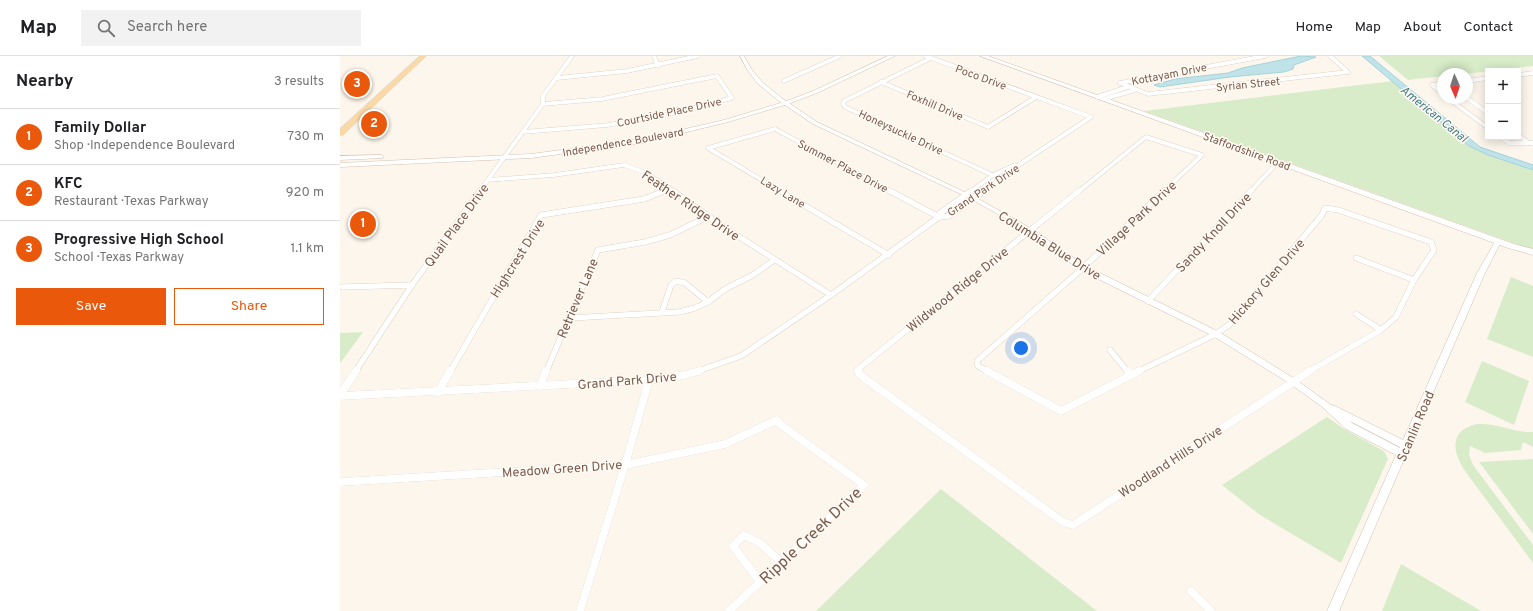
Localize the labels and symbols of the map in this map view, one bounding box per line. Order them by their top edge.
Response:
street label: Kottayam Drive [1130,61,1208,89]
street label: Poco Drive [953,62,1008,94]
north arrow [1437,68,1473,104]
pin: 3 [344,69,370,99]
street label: Syrian Street [1215,75,1281,95]
water label: American Canal [1397,83,1471,147]
street label: Foxhill Drive [904,88,965,124]
street label: Courtside Place Drive [616,95,723,131]
street label: Honeysuckle Drive [856,107,945,159]
pin: 2 [361,109,387,139]
street label: Independence Boulevard [561,125,685,161]
street label: Staffordshire Road [1201,130,1292,174]
street label: Summer Place Drive [795,137,890,197]
street label: Grand Park Drive [945,161,1022,220]
street label: Feather Ridge Drive [638,168,742,245]
street label: Lazy Lane [757,174,808,212]
street label: Village Park Drive [1094,178,1181,261]
street label: Quail Place Drive [422,181,493,271]
street label: Sandy Knoll Drive [1173,190,1256,277]
pin: 1 [350,209,376,239]
street label: Columbia Blue Drive [995,209,1103,285]
street label: Highcrest Drive [488,217,549,302]
street label: Hickory Glen Drive [1226,236,1309,328]
street label: Wildwood Ridge Drive [904,244,1013,337]
street label: Retriever Lane [555,256,603,341]
your location [1011,338,1031,358]
street label: Grand Park Drive [577,370,677,394]
street label: Scanlin Road [1395,389,1439,465]
street label: Woodland Hills Drive [1116,423,1226,502]
street label: Meadow Green Drive [502,458,623,482]
street label: Ripple Creek Drive [756,484,867,589]

